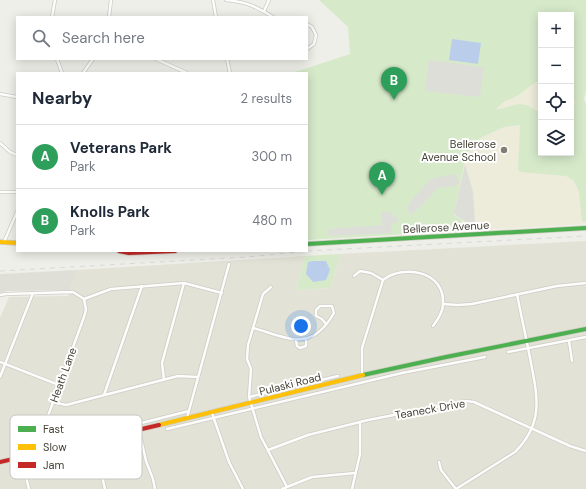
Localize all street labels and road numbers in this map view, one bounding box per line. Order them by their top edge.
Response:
street label: Bellerose Avenue [402,218,490,236]
street label: Heath Lane [47,346,79,404]
street label: Pulaski Road [258,370,323,398]
street label: Teaneck Drive [394,396,466,422]

